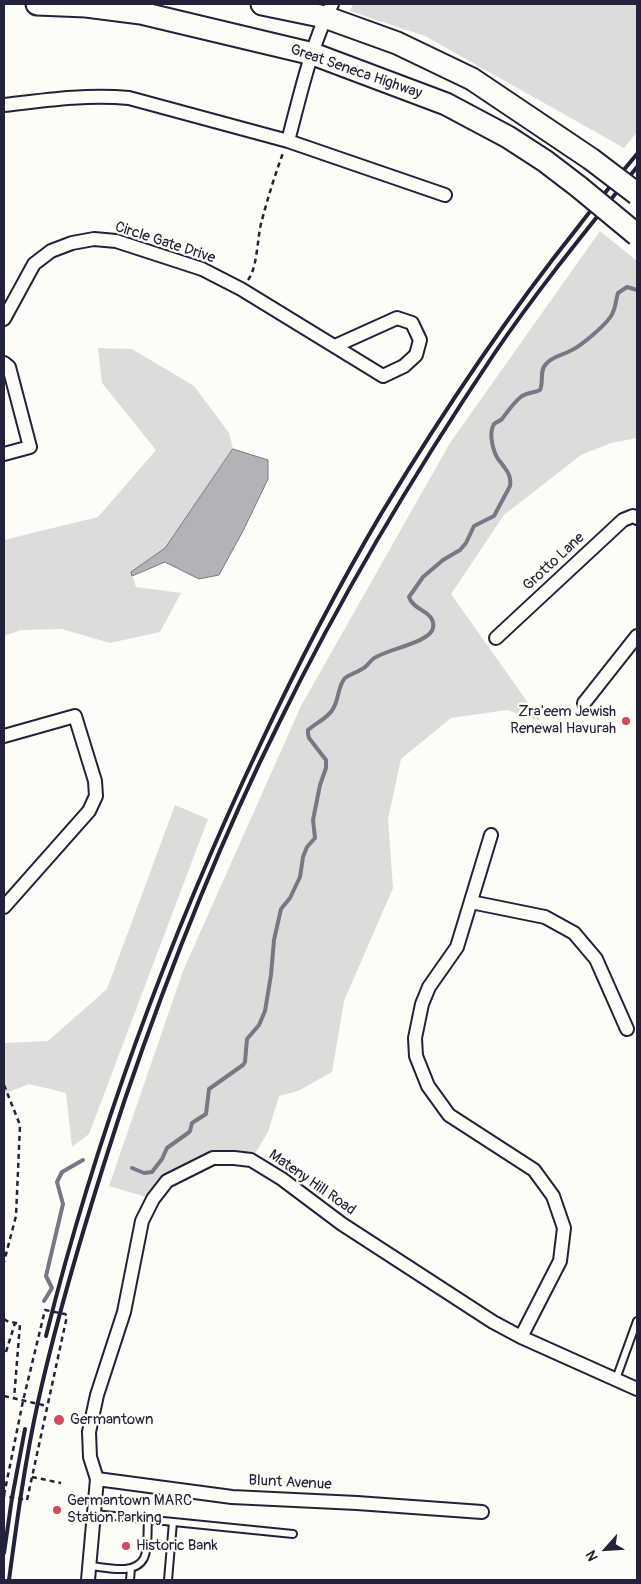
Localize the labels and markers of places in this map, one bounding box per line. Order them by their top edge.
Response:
place label: Zra'eem Jewish Renewal Havurah [510,703,616,738]
marker: Zra'eem Jewish Renewal Havurah [620,715,632,727]
place label: Germantown [70,1411,153,1429]
marker: Germantown [52,1413,66,1427]
place label: Germantown MARC Station Parking [67,1492,192,1527]
marker: Germantown MARC Station Parking [51,1504,63,1516]
place label: Historic Bank [136,1537,218,1555]
marker: Historic Bank [120,1540,132,1552]

